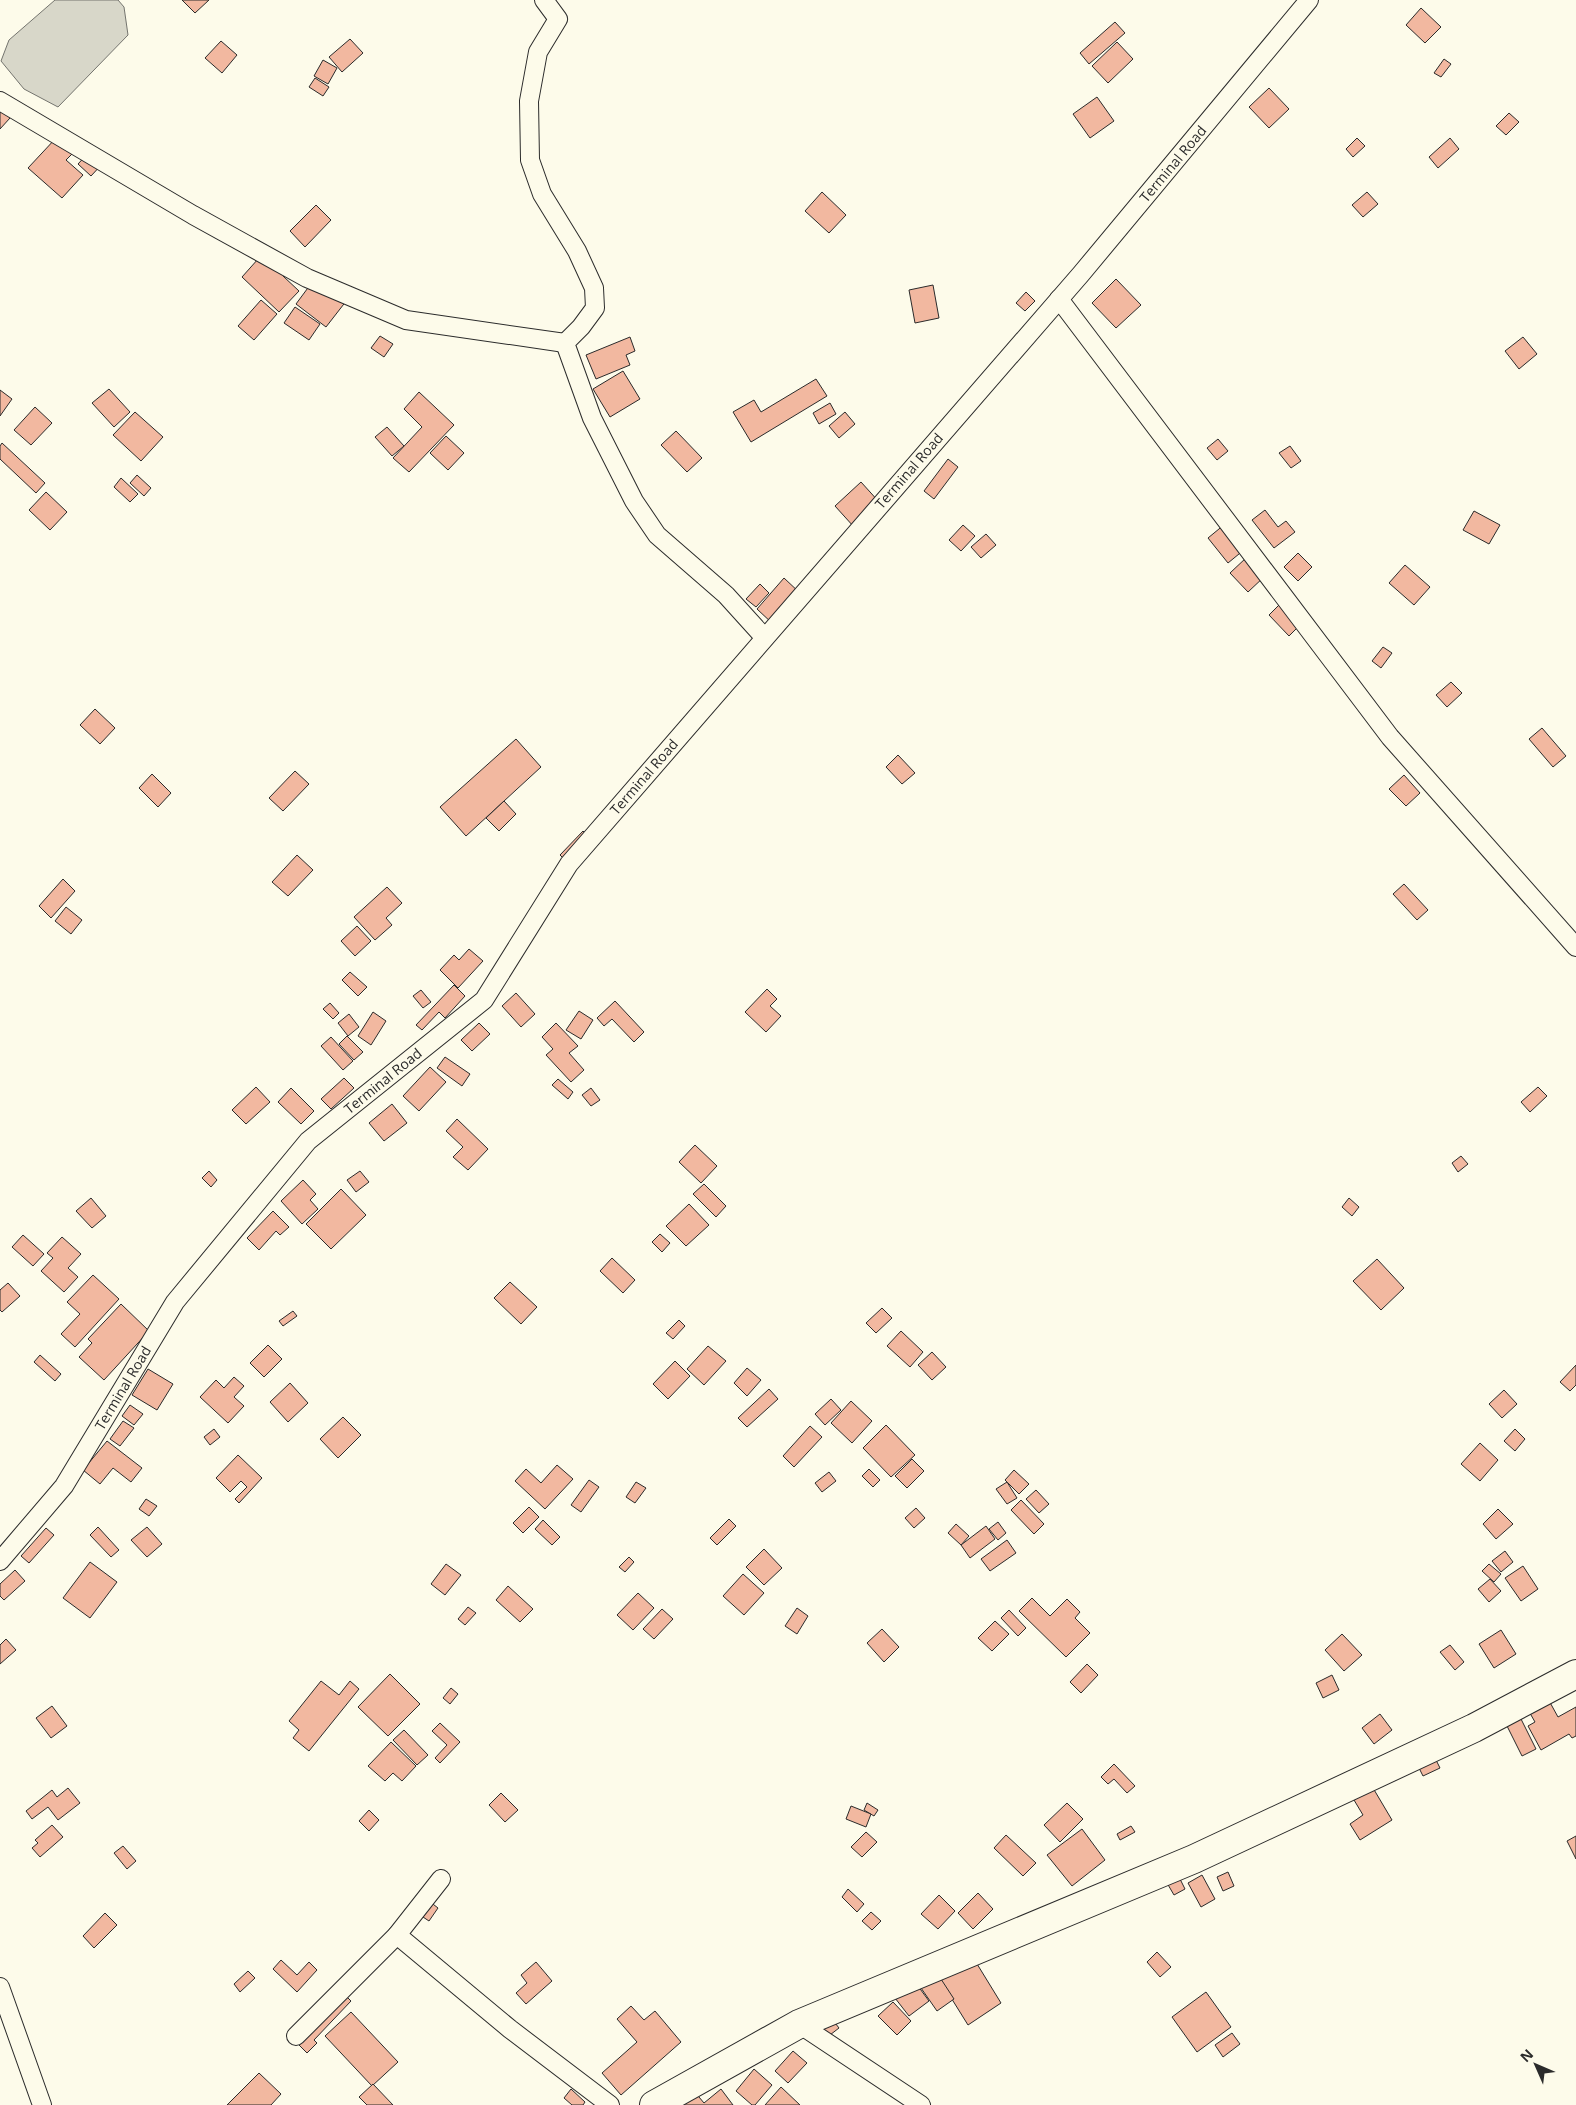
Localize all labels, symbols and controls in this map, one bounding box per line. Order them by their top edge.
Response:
street label: Terminal Road [1135,121,1210,206]
street label: Terminal Road [870,429,947,513]
street label: Terminal Road [605,735,682,819]
street label: Terminal Road [340,1043,425,1118]
street label: Terminal Road [90,1342,155,1433]
north arrow [1511,2040,1561,2090]
text: N [1516,2045,1537,2066]

